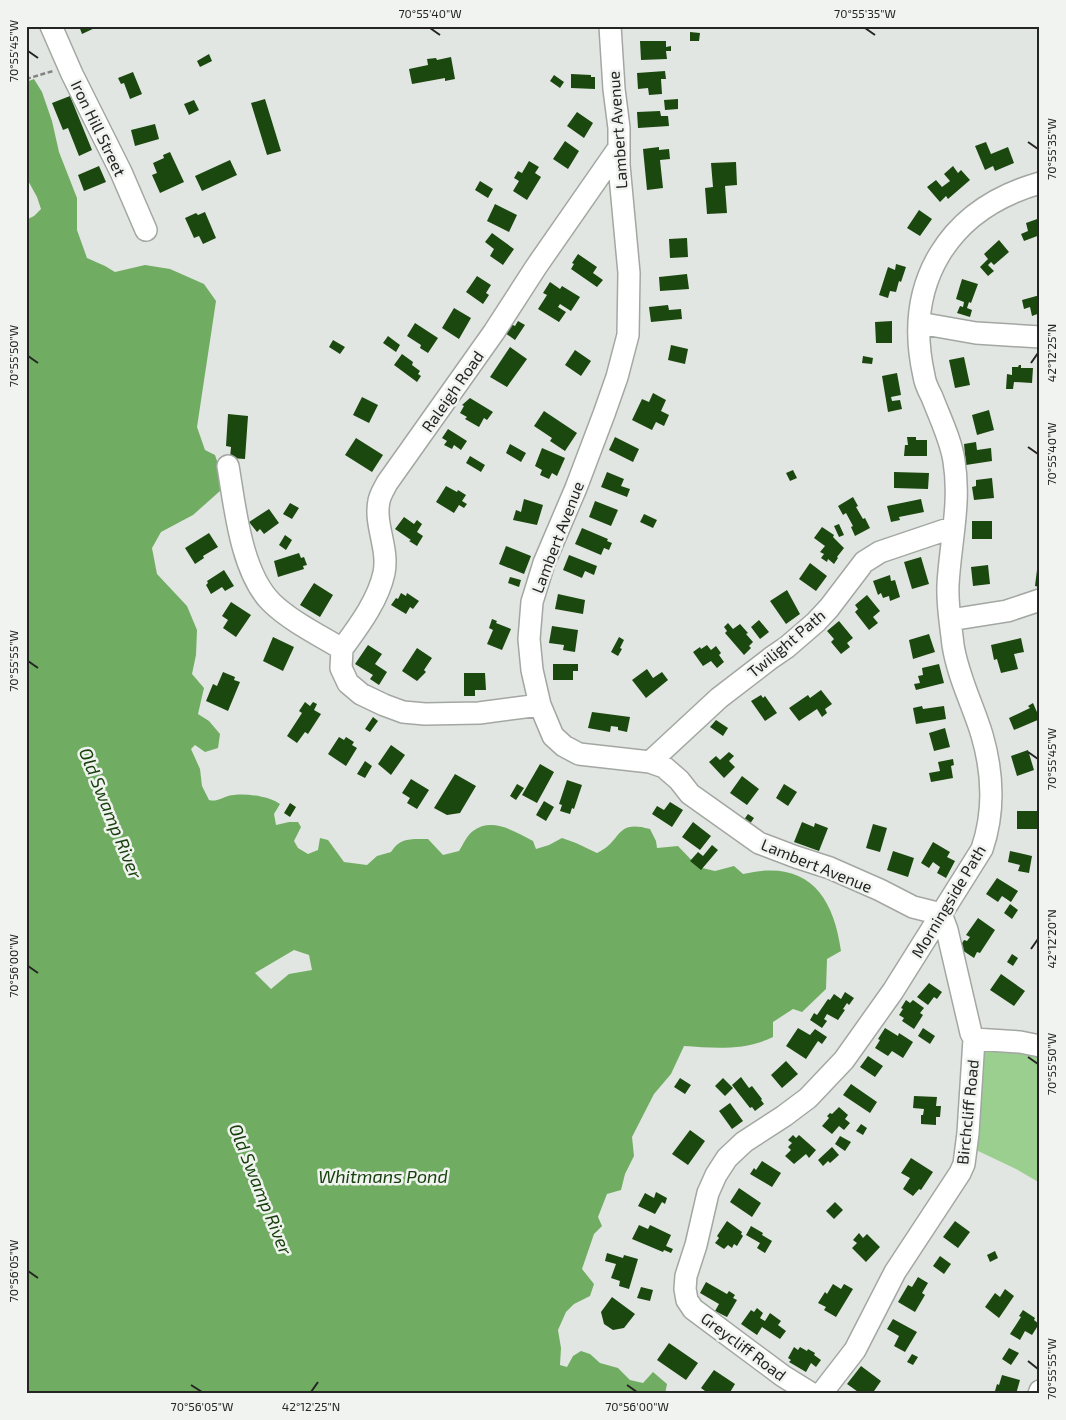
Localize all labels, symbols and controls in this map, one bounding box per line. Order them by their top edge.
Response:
text: 70°55'40"W [398,6,462,20]
text: 70°55'35"W [834,6,896,20]
text: 70°55'45"W [6,20,20,82]
street label: Lambert Avenue [603,70,631,190]
street label: Iron Hill Street [68,77,130,179]
text: 70°55'35"W [1044,118,1058,180]
text: 42°12'25"N [1044,324,1058,382]
text: 70°55'50"W [6,325,20,387]
street label: Raleigh Road [417,347,487,435]
text: 70°55'40"W [1044,422,1058,486]
street label: Lambert Avenue [527,478,587,596]
street label: Twilight Path [743,605,829,681]
text: 70°55'55"W [6,630,20,692]
text: 70°55'45"W [1044,728,1058,790]
water label: Old Swamp River [75,744,148,882]
street label: Lambert Avenue [759,834,875,896]
street label: Morningside Path [907,841,989,961]
text: 42°12'20"N [1044,909,1058,969]
text: 70°56'00"W [6,934,20,998]
text: 70°55'50"W [1044,1033,1058,1095]
street label: Birchcliff Road [952,1059,982,1165]
water label: Old Swamp River [225,1120,298,1258]
water label: Whitmans Pond [318,1165,448,1187]
text: 70°56'05"W [6,1240,20,1302]
street label: Greycliff Road [698,1308,790,1384]
text: 70°55'55"W [1044,1338,1058,1400]
text: 70°56'05"W [171,1399,233,1413]
text: 42°12'25"N [282,1399,340,1413]
text: 70°56'00"W [605,1399,669,1413]

